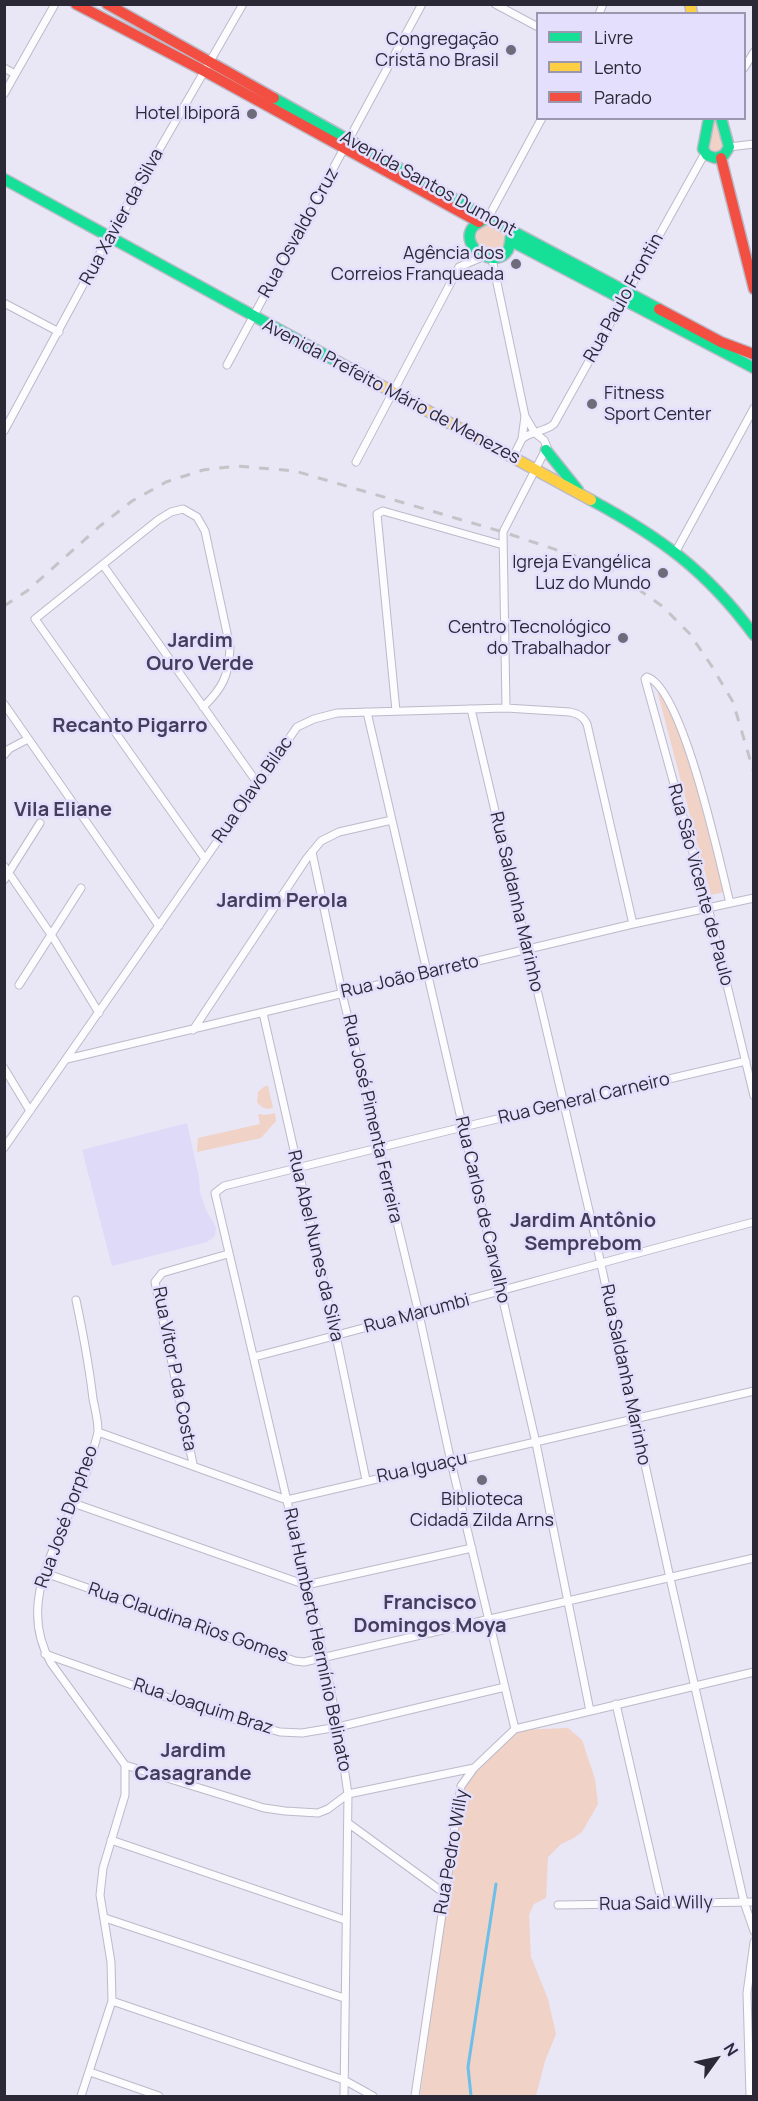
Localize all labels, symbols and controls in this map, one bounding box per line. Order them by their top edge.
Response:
legend [536,12,746,120]
text: Livre [594,25,633,49]
place label: Congregação Cristã no Brasil [375,29,499,72]
marker: Congregação Cristã no Brasil [504,43,518,57]
text: Lento [594,55,642,79]
text: Parado [594,85,652,109]
place label: Hotel Ibiporã [135,103,240,125]
marker: Hotel Ibiporã [245,107,259,121]
street label: Avenida Santos Dumont [336,127,520,241]
street label: Rua Xavier da Silva [76,145,168,289]
street label: Rua Osvaldo Cruz [254,164,344,302]
street label: Rua Paulo Frontin [580,230,668,366]
place label: Agência dos Correios Franqueada [331,243,504,286]
marker: Agência dos Correios Franqueada [509,257,523,271]
street label: Avenida Prefeito Mário de Menezes [259,315,523,469]
place label: Fitness Sport Center [604,383,711,426]
marker: Fitness Sport Center [585,397,599,411]
place label: Igreja Evangélica Luz do Mundo [512,552,651,594]
marker: Igreja Evangélica Luz do Mundo [656,566,670,580]
place label: Centro Tecnológico do Trabalhador [448,617,611,660]
district label: Jardim Ouro Verde [146,629,254,676]
marker: Centro Tecnológico do Trabalhador [616,631,630,645]
district label: Recanto Pigarro [52,714,208,738]
street label: Rua Olavo Bilac [208,733,298,847]
street label: Rua São Vicente de Paulo [663,782,737,988]
district label: Vila Eliane [14,798,112,822]
street label: Rua Saldanha Marinho [485,810,547,994]
district label: Jardim Perola [216,889,348,913]
street label: Rua João Barreto [339,951,481,1003]
street label: Rua José Pimenta Ferreira [338,1013,406,1225]
street label: Rua General Carneiro [496,1069,672,1129]
street label: Rua Carlos de Carvalho [450,1114,514,1306]
street label: Rua Abel Nunes da Silva [282,1148,348,1344]
district label: Jardim Antônio Semprebom [510,1209,656,1256]
street label: Rua Saldanha Marinho [595,1283,655,1467]
street label: Rua Vitor P da Costa [147,1285,201,1453]
street label: Rua Marumbi [362,1290,472,1338]
street label: Rua José Dorpheo [31,1443,103,1591]
street label: Rua Iguaçu [375,1448,469,1488]
marker: Biblioteca Cidadã Zilda Arns [475,1473,489,1487]
place label: Biblioteca Cidadã Zilda Arns [410,1489,554,1532]
street label: Rua Humberto Hermínio Belinato [278,1506,356,1774]
street label: Rua Claudina Rios Gomes [85,1579,291,1667]
district label: Francisco Domingos Moya [353,1591,507,1638]
street label: Rua Joaquim Braz [130,1674,276,1740]
district label: Jardim Casagrande [135,1739,251,1786]
street label: Rua Pedro Willy [430,1788,474,1916]
street label: Rua Said Willy [599,1892,713,1916]
north arrow [686,2029,746,2089]
text: N [719,2038,743,2060]

